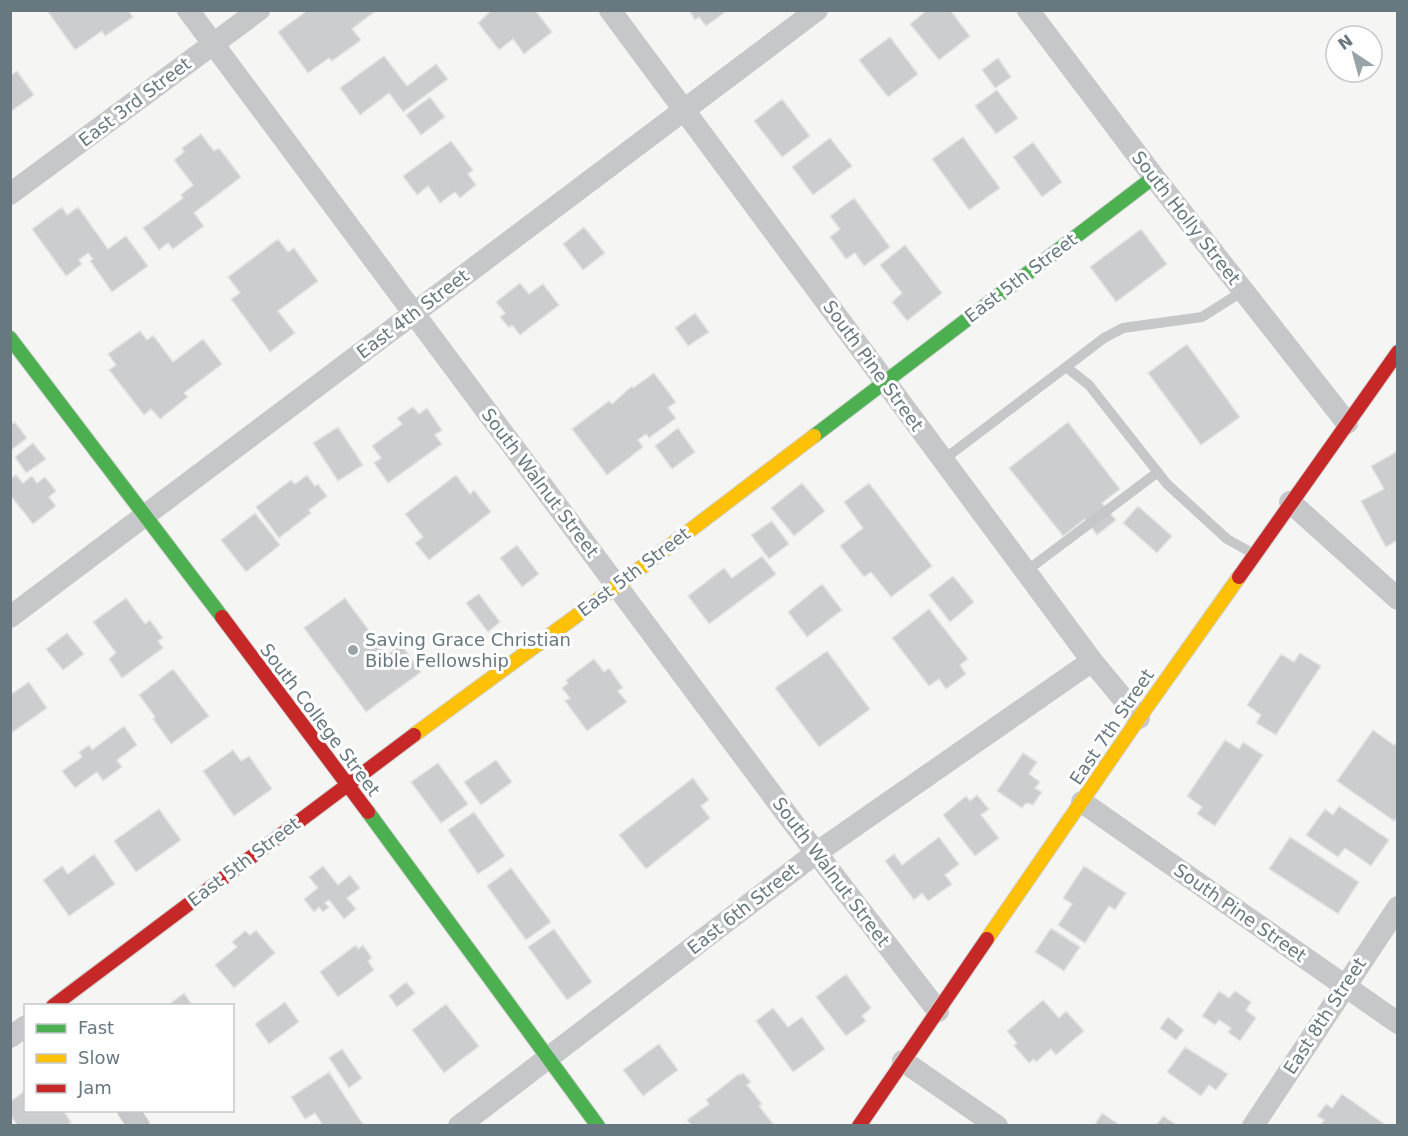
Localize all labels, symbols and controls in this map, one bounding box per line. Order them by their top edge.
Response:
north arrow [1324,24,1384,84]
text: N [1334,31,1356,54]
street label: East 3rd Street [74,53,195,151]
street label: South Holly Street [1128,147,1245,289]
street label: East 5th Street [961,229,1081,327]
street label: East 4th Street [353,265,473,363]
street label: South Pine Street [819,296,928,435]
street label: South Walnut Street [478,404,603,561]
street label: East 5th Street [574,523,694,621]
place label: Saving Grace Christian Bible Fellowship [365,629,571,671]
street label: South College Street [256,639,385,800]
marker: Saving Grace Christian Bible Fellowship [346,643,360,657]
street label: East 7th Street [1065,665,1158,789]
street label: South Walnut Street [769,793,894,950]
street label: East 5th Street [184,813,304,911]
street label: East 6th Street [683,859,802,958]
street label: South Pine Street [1170,859,1310,966]
street label: East 8th Street [1279,953,1370,1078]
legend [24,1004,234,1112]
text: Fast [78,1017,114,1038]
text: Slow [78,1047,120,1068]
text: Jam [77,1077,112,1098]

